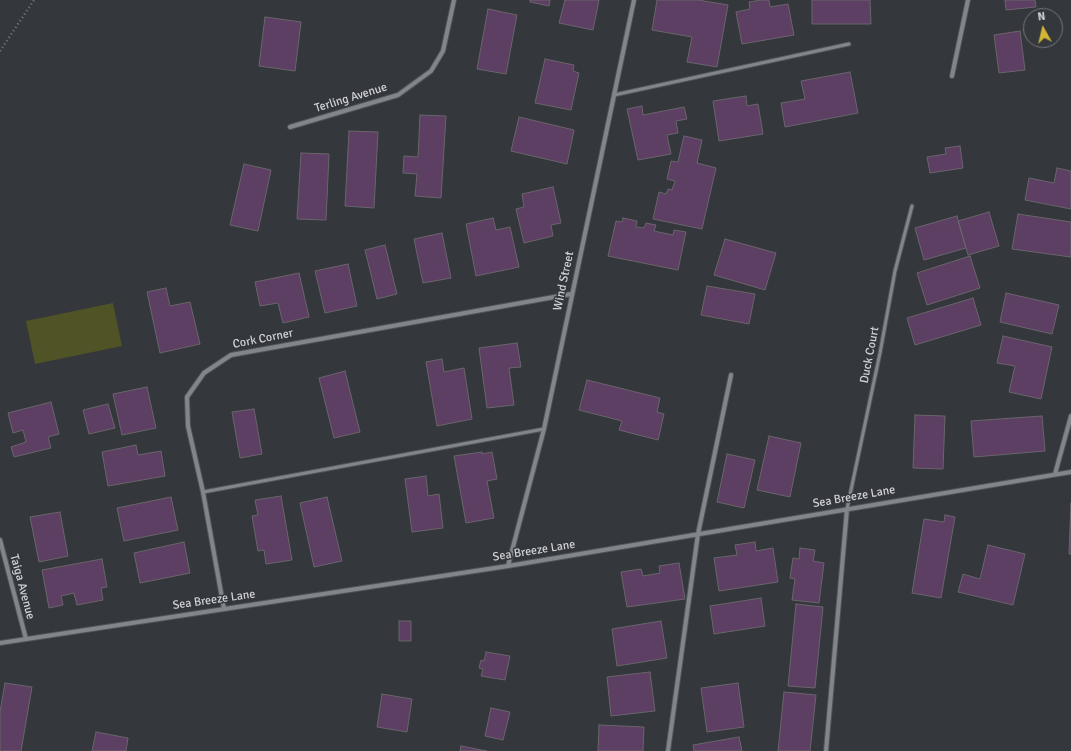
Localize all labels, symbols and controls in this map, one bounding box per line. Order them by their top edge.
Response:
north arrow [1023,8,1063,48]
text: N [1037,10,1046,24]
street label: Terling Avenue [313,80,389,116]
street label: Wind Street [551,250,577,312]
street label: Duck Court [857,325,883,385]
street label: Cork Corner [232,326,294,352]
street label: Sea Breeze Lane [812,483,896,511]
street label: Sea Breeze Lane [492,537,576,565]
street label: Taiga Avenue [6,553,38,621]
street label: Sea Breeze Lane [172,587,256,613]

